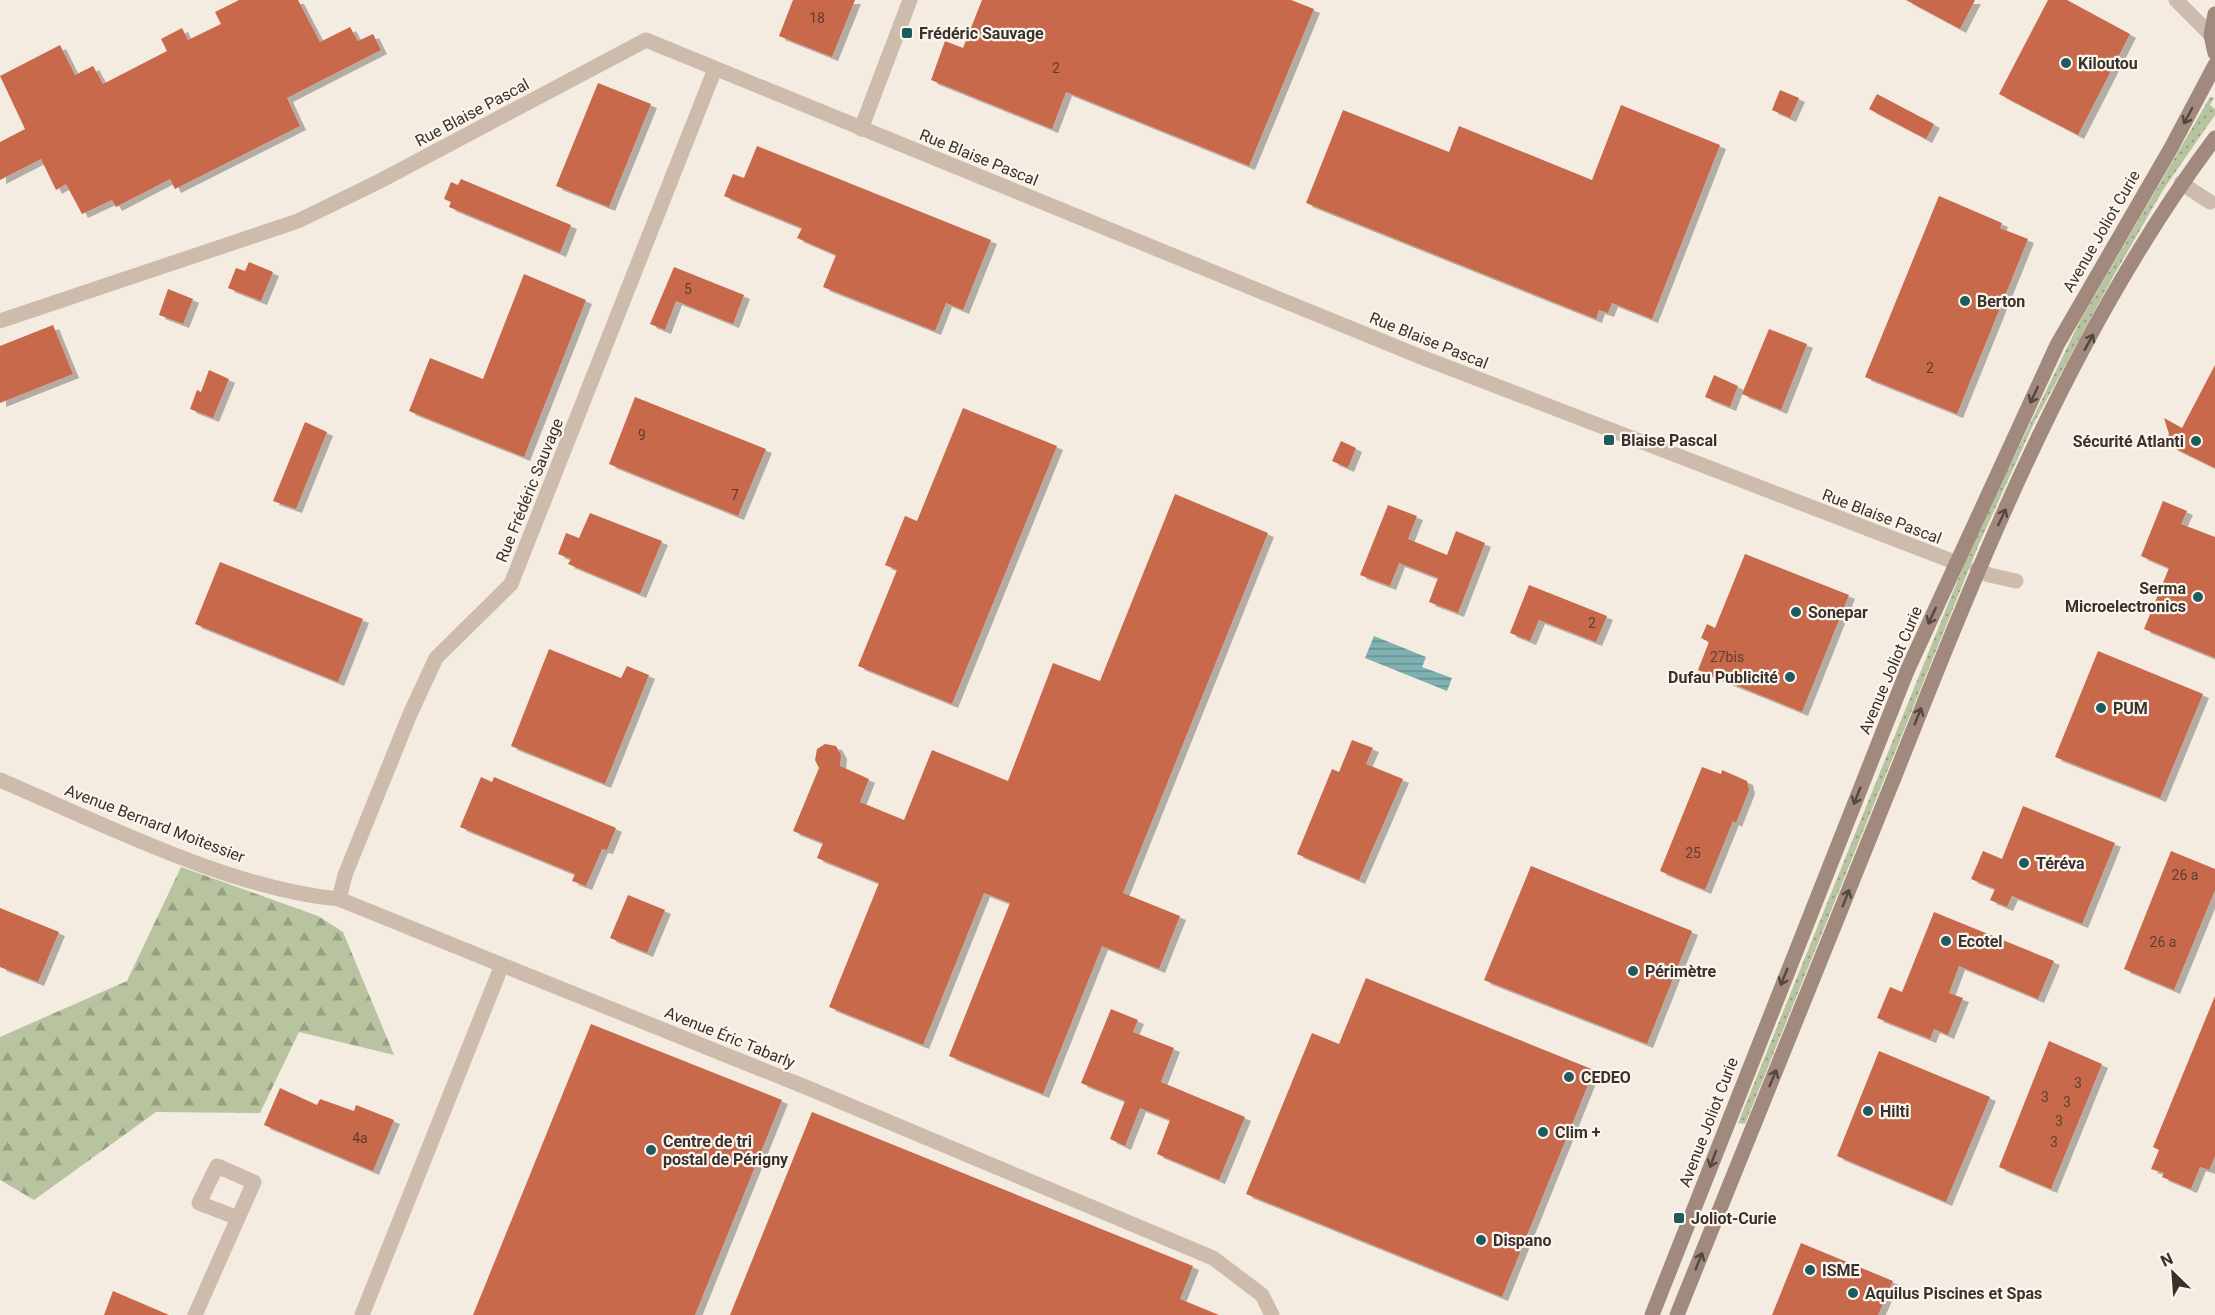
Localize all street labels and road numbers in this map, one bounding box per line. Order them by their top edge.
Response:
street label: Rue Blaise Pascal [412,74,532,150]
street label: Rue Blaise Pascal [917,125,1041,190]
street label: Avenue Joliot Curie [2059,167,2144,295]
street label: Rue Blaise Pascal [1367,308,1491,373]
street label: Rue Frédéric Sauvage [492,415,567,565]
street label: Rue Blaise Pascal [1819,485,1944,548]
street label: Avenue Joliot Curie [1855,603,1926,737]
street label: Avenue Bernard Moitessier [62,780,248,867]
street label: Avenue Éric Tabarly [662,1003,798,1072]
street label: Avenue Joliot Curie [1675,1055,1742,1190]

